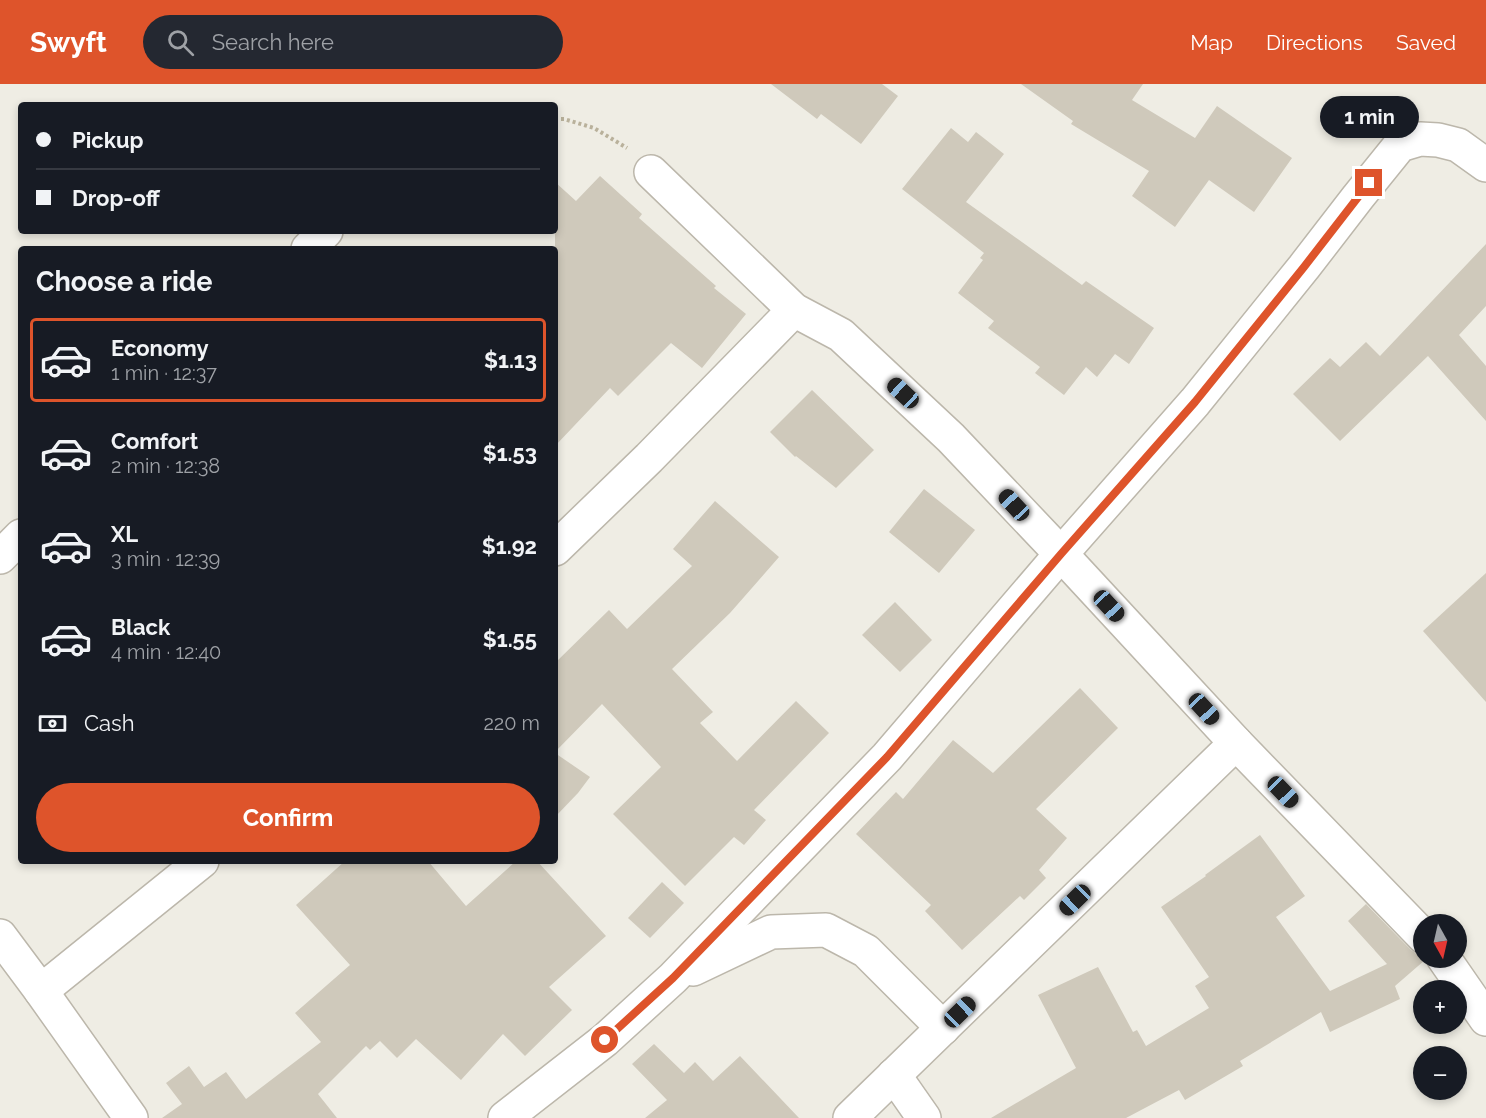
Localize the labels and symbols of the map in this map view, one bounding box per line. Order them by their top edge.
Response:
callout: 1 min [1320,96,1418,138]
route end [1355,169,1382,196]
car [884,374,922,412]
car [995,486,1033,524]
car [1090,587,1128,625]
car [1185,690,1223,728]
car [1264,773,1302,811]
car [1056,881,1094,919]
north arrow [1413,914,1467,968]
car [941,993,979,1031]
route start [591,1026,618,1053]

